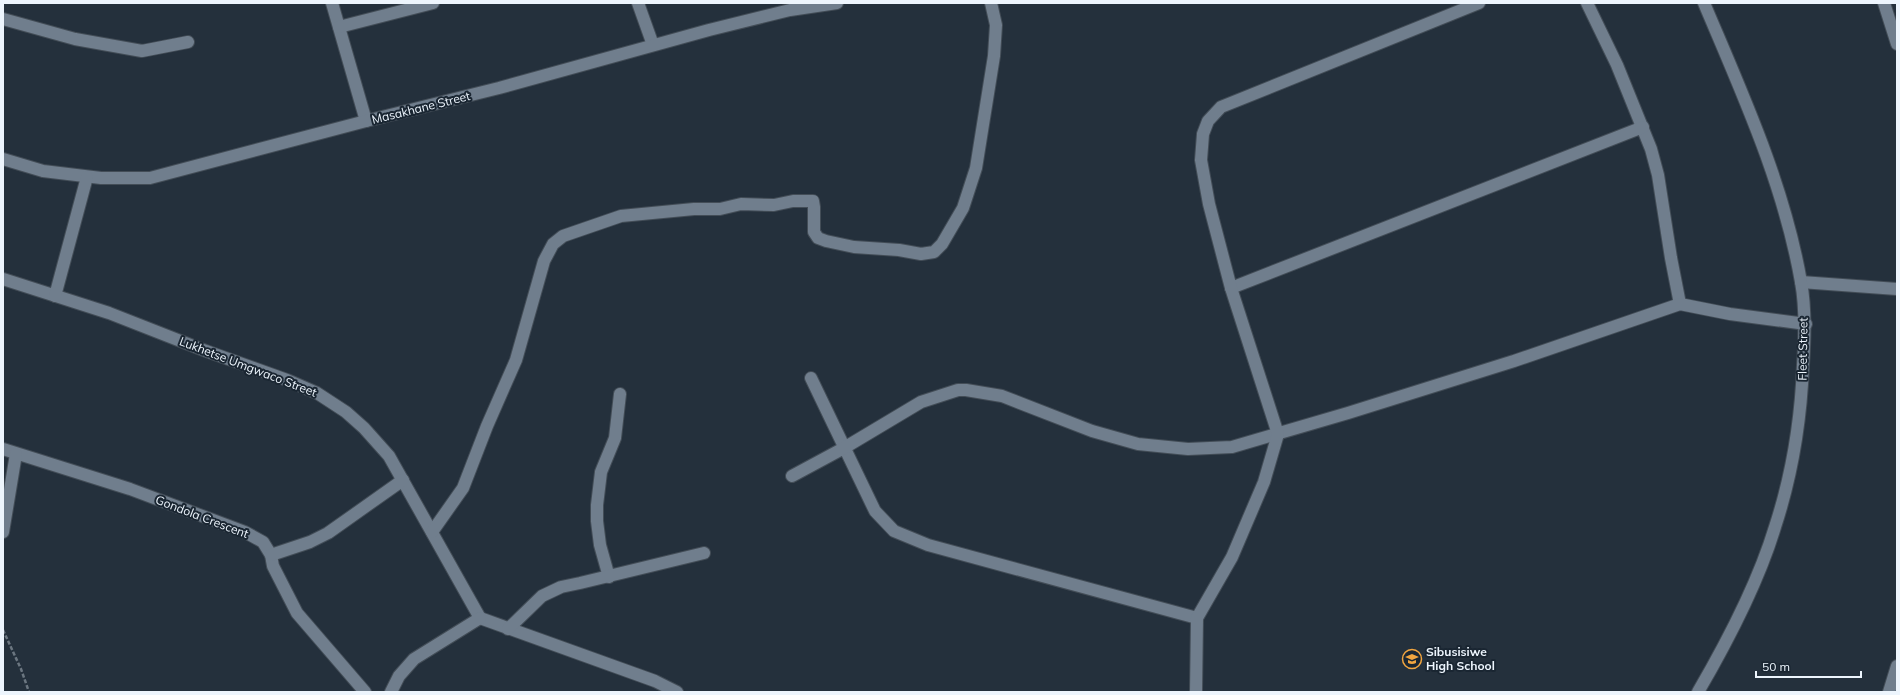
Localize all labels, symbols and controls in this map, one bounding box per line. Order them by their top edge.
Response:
street label: Masakhane Street [370,88,472,127]
street label: Fleet Street [1794,317,1811,381]
street label: Lukhetse Umgwaco Street [177,333,319,400]
street label: Gondola Crescent [154,492,251,541]
place label: Sibusisiwe High School [1426,644,1495,673]
school or university icon: Sibusisiwe High School [1401,648,1423,670]
scale bar [1756,653,1861,679]
text: 50 m [1762,659,1790,674]

